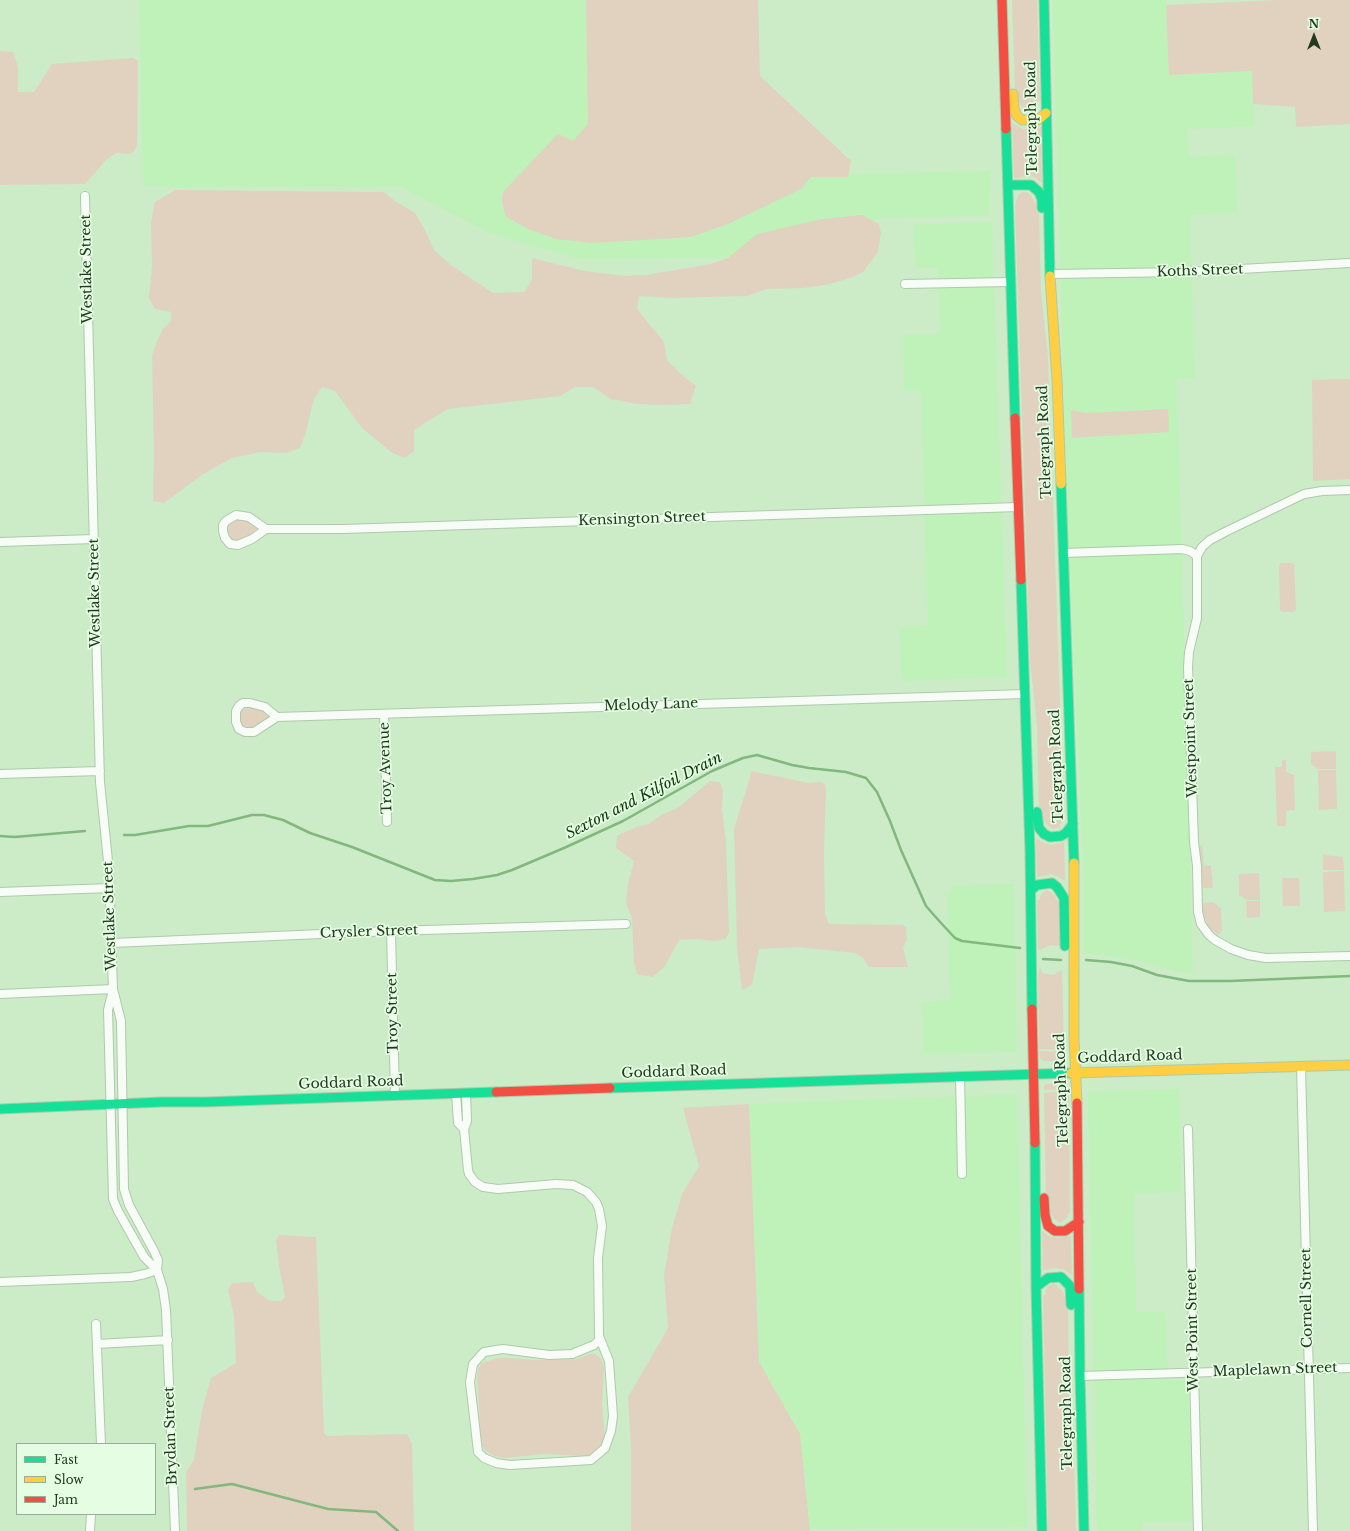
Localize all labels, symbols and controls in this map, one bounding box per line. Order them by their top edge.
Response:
north arrow [1294,16,1334,56]
text: N [1309,17,1319,31]
street label: Telegraph Road [1023,61,1041,175]
street label: Westlake Street [78,214,96,324]
street label: Koths Street [1156,261,1244,281]
street label: Telegraph Road [1035,385,1055,499]
street label: Kensington Street [578,508,706,530]
street label: Westlake Street [86,538,104,648]
street label: Westpoint Street [1181,678,1201,798]
street label: Melody Lane [603,695,699,715]
street label: Telegraph Road [1047,709,1067,823]
street label: Troy Avenue [376,722,396,814]
water label: Sexton and Kilfoil Drain [563,749,725,843]
street label: Westlake Street [100,861,120,971]
street label: Crysler Street [320,922,418,942]
street label: Troy Street [384,973,402,1053]
street label: Telegraph Road [1052,1033,1072,1147]
street label: Goddard Road [1077,1047,1183,1067]
street label: Goddard Road [621,1062,727,1082]
street label: Goddard Road [298,1073,404,1093]
street label: Cornell Street [1298,1248,1316,1348]
street label: West Point Street [1184,1268,1202,1392]
street label: Telegraph Road [1058,1356,1076,1470]
street label: Maplelawn Street [1212,1359,1338,1381]
street label: Brydan Street [161,1386,181,1486]
legend [16,1443,156,1515]
text: Fast [54,1452,78,1467]
text: Slow [54,1472,83,1487]
text: Jam [54,1492,78,1507]

